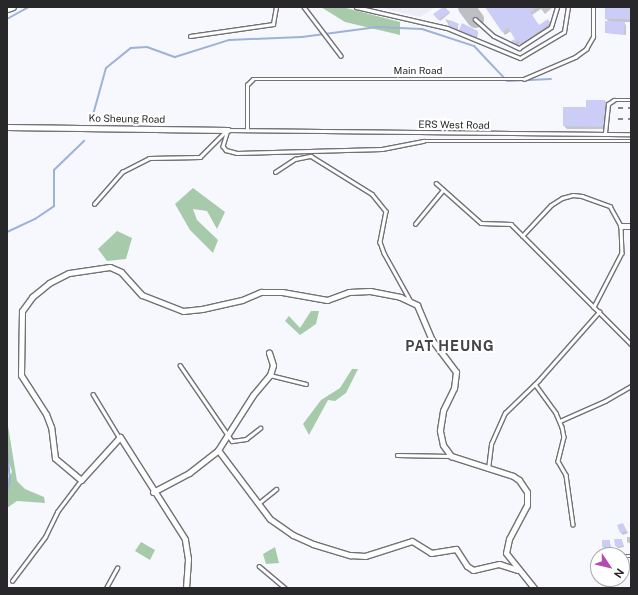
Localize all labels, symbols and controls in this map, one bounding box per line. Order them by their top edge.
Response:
street label: Main Road [394,65,442,77]
street label: Ko Sheung Road [89,112,165,126]
street label: ERS West Road [418,118,490,132]
district label: PAT HEUNG [405,338,495,354]
north arrow [590,547,630,587]
text: N [612,566,626,580]

